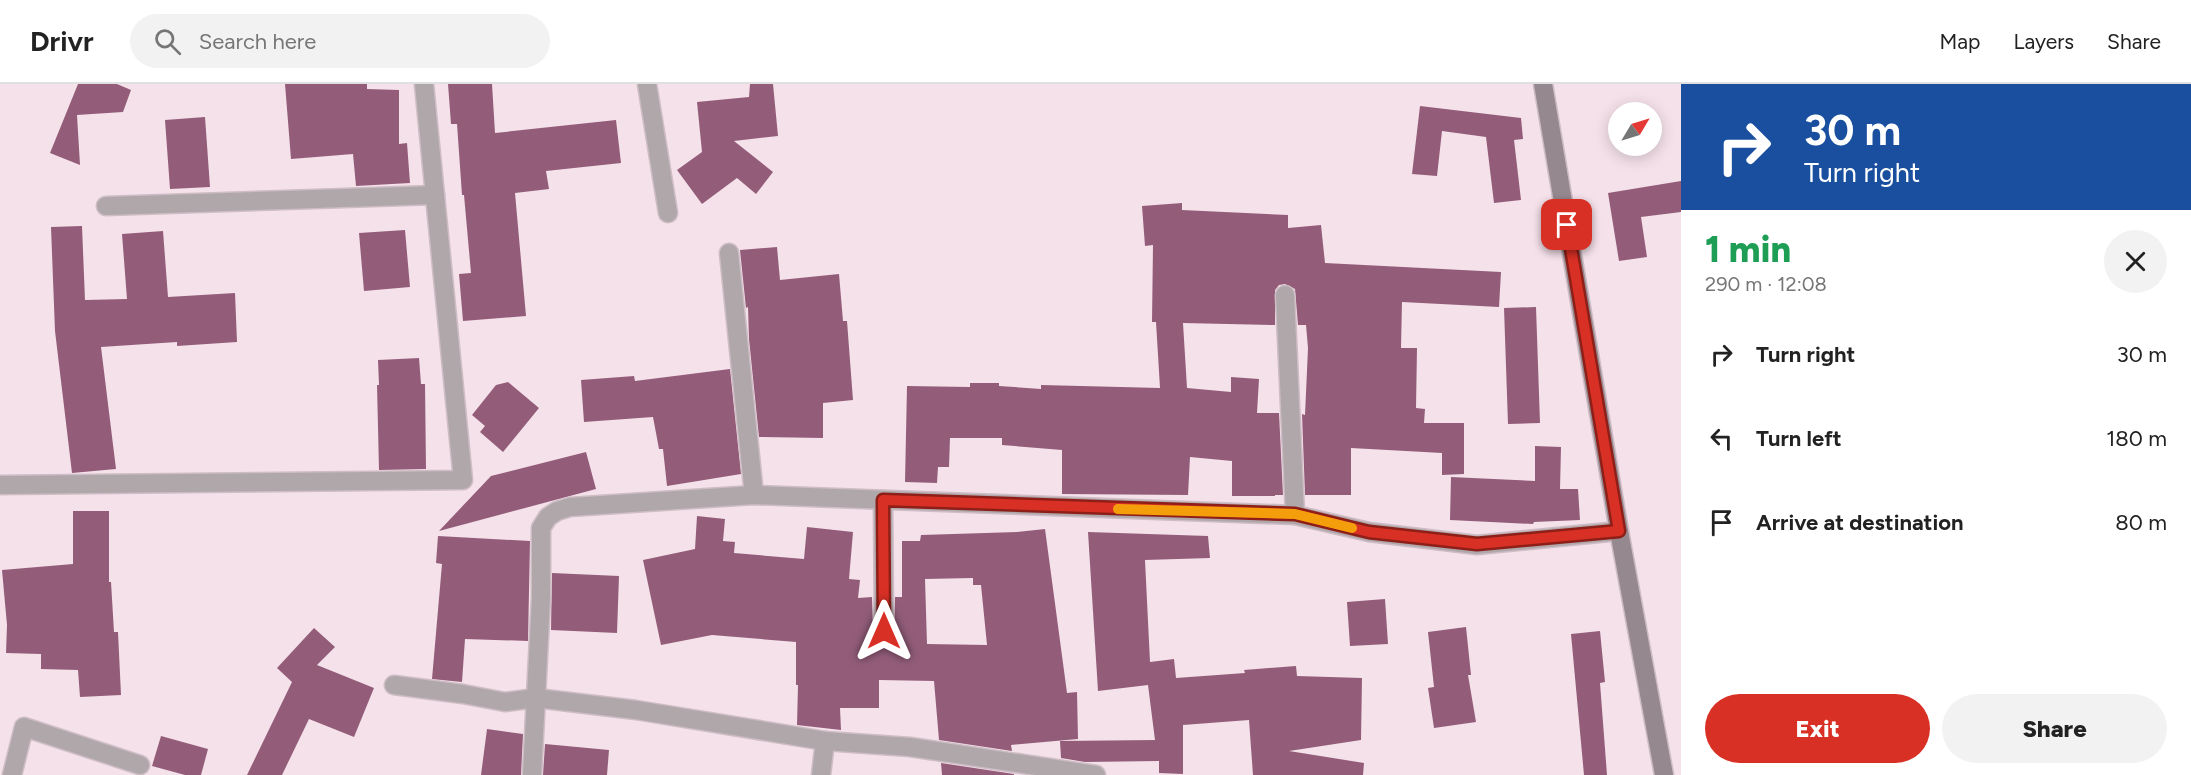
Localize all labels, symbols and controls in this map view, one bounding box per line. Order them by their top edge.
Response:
search box [130,14,550,68]
text: Drivr [30,24,94,58]
icon: search [151,25,184,58]
text: Search here [199,28,316,55]
text: Map [1940,29,1980,54]
text: Layers [2013,29,2074,54]
text: Share [2107,29,2161,54]
north arrow [1608,102,1662,156]
map controls [1608,102,1662,156]
text: 30 m [1804,105,1901,156]
icon: right [1705,108,1783,186]
text: Turn right [1804,156,1920,189]
pin [1541,199,1592,250]
icon: arrive [1550,208,1583,241]
text: 1 min [1705,228,1791,271]
button: close [2104,230,2167,293]
text: 290 m · 12:08 [1705,272,1827,296]
icon: right [1705,338,1738,371]
text: Turn right [1756,341,1855,368]
text: 30 m [2117,341,2167,368]
icon: left [1705,422,1738,455]
text: Turn left [1756,425,1842,452]
text: 180 m [2106,425,2167,452]
icon: arrive [1705,506,1738,539]
text: Arrive at destination [1756,509,1964,536]
text: 80 m [2115,509,2167,536]
position arrow [852,599,916,663]
button: Exit [1705,694,1930,763]
button: Share [1942,694,2167,763]

